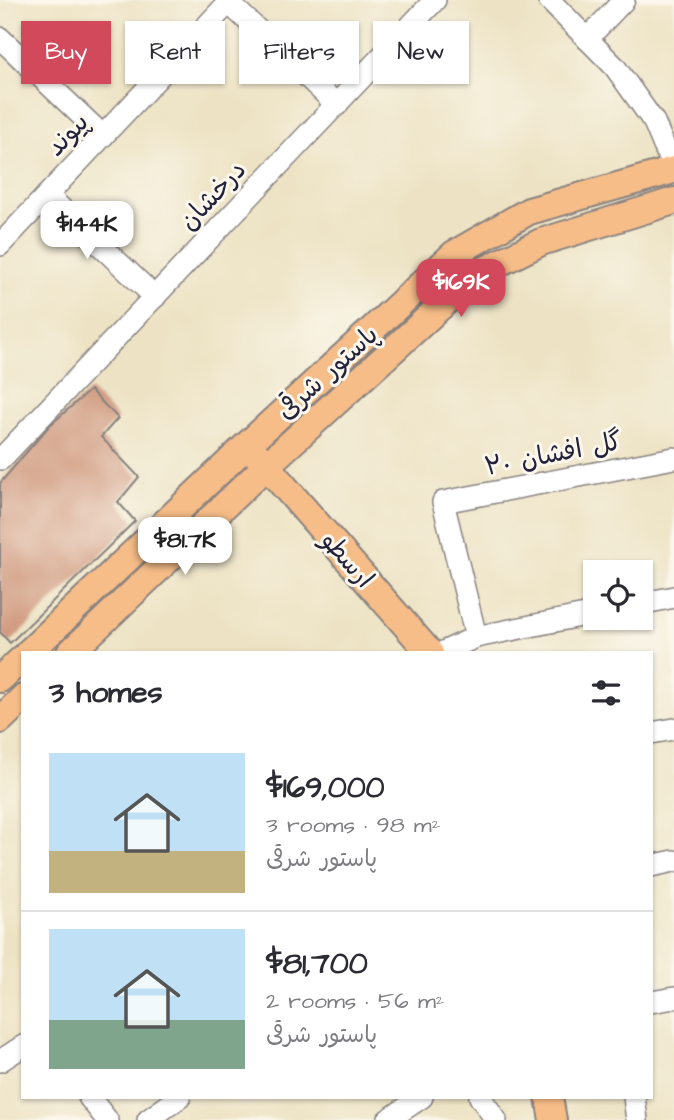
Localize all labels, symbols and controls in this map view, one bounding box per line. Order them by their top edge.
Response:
chip: Buy [21,21,111,84]
chip: Rent [125,21,225,84]
chip: Filters [239,21,359,84]
chip: New [373,21,469,84]
street label: پیوند [38,105,97,164]
street label: درخشان [171,153,254,239]
pin: $144K [38,202,136,261]
text: $144K [57,208,117,240]
pin: $169K [412,260,510,319]
text: $169K [432,266,490,298]
street label: پاستور شرقی [269,317,386,428]
street label: گل افشان ۲۰ [481,423,625,485]
pin: $81.7K [128,518,242,577]
street label: ارسطو [312,523,382,596]
text: $81.7K [154,524,216,556]
map controls [583,560,653,630]
button: locate [583,560,653,630]
text: 3 homes [49,672,163,714]
icon: filters [587,674,625,712]
text: $169,000 [266,767,385,809]
icon: home [105,781,189,865]
text: 3 rooms · 98 m² [266,809,440,841]
text: پاستور شرقی [266,843,377,875]
text: $81,700 [266,943,368,985]
icon: home [105,957,189,1041]
text: 2 rooms · 56 m² [266,985,444,1017]
text: پاستور شرقی [266,1019,377,1051]

